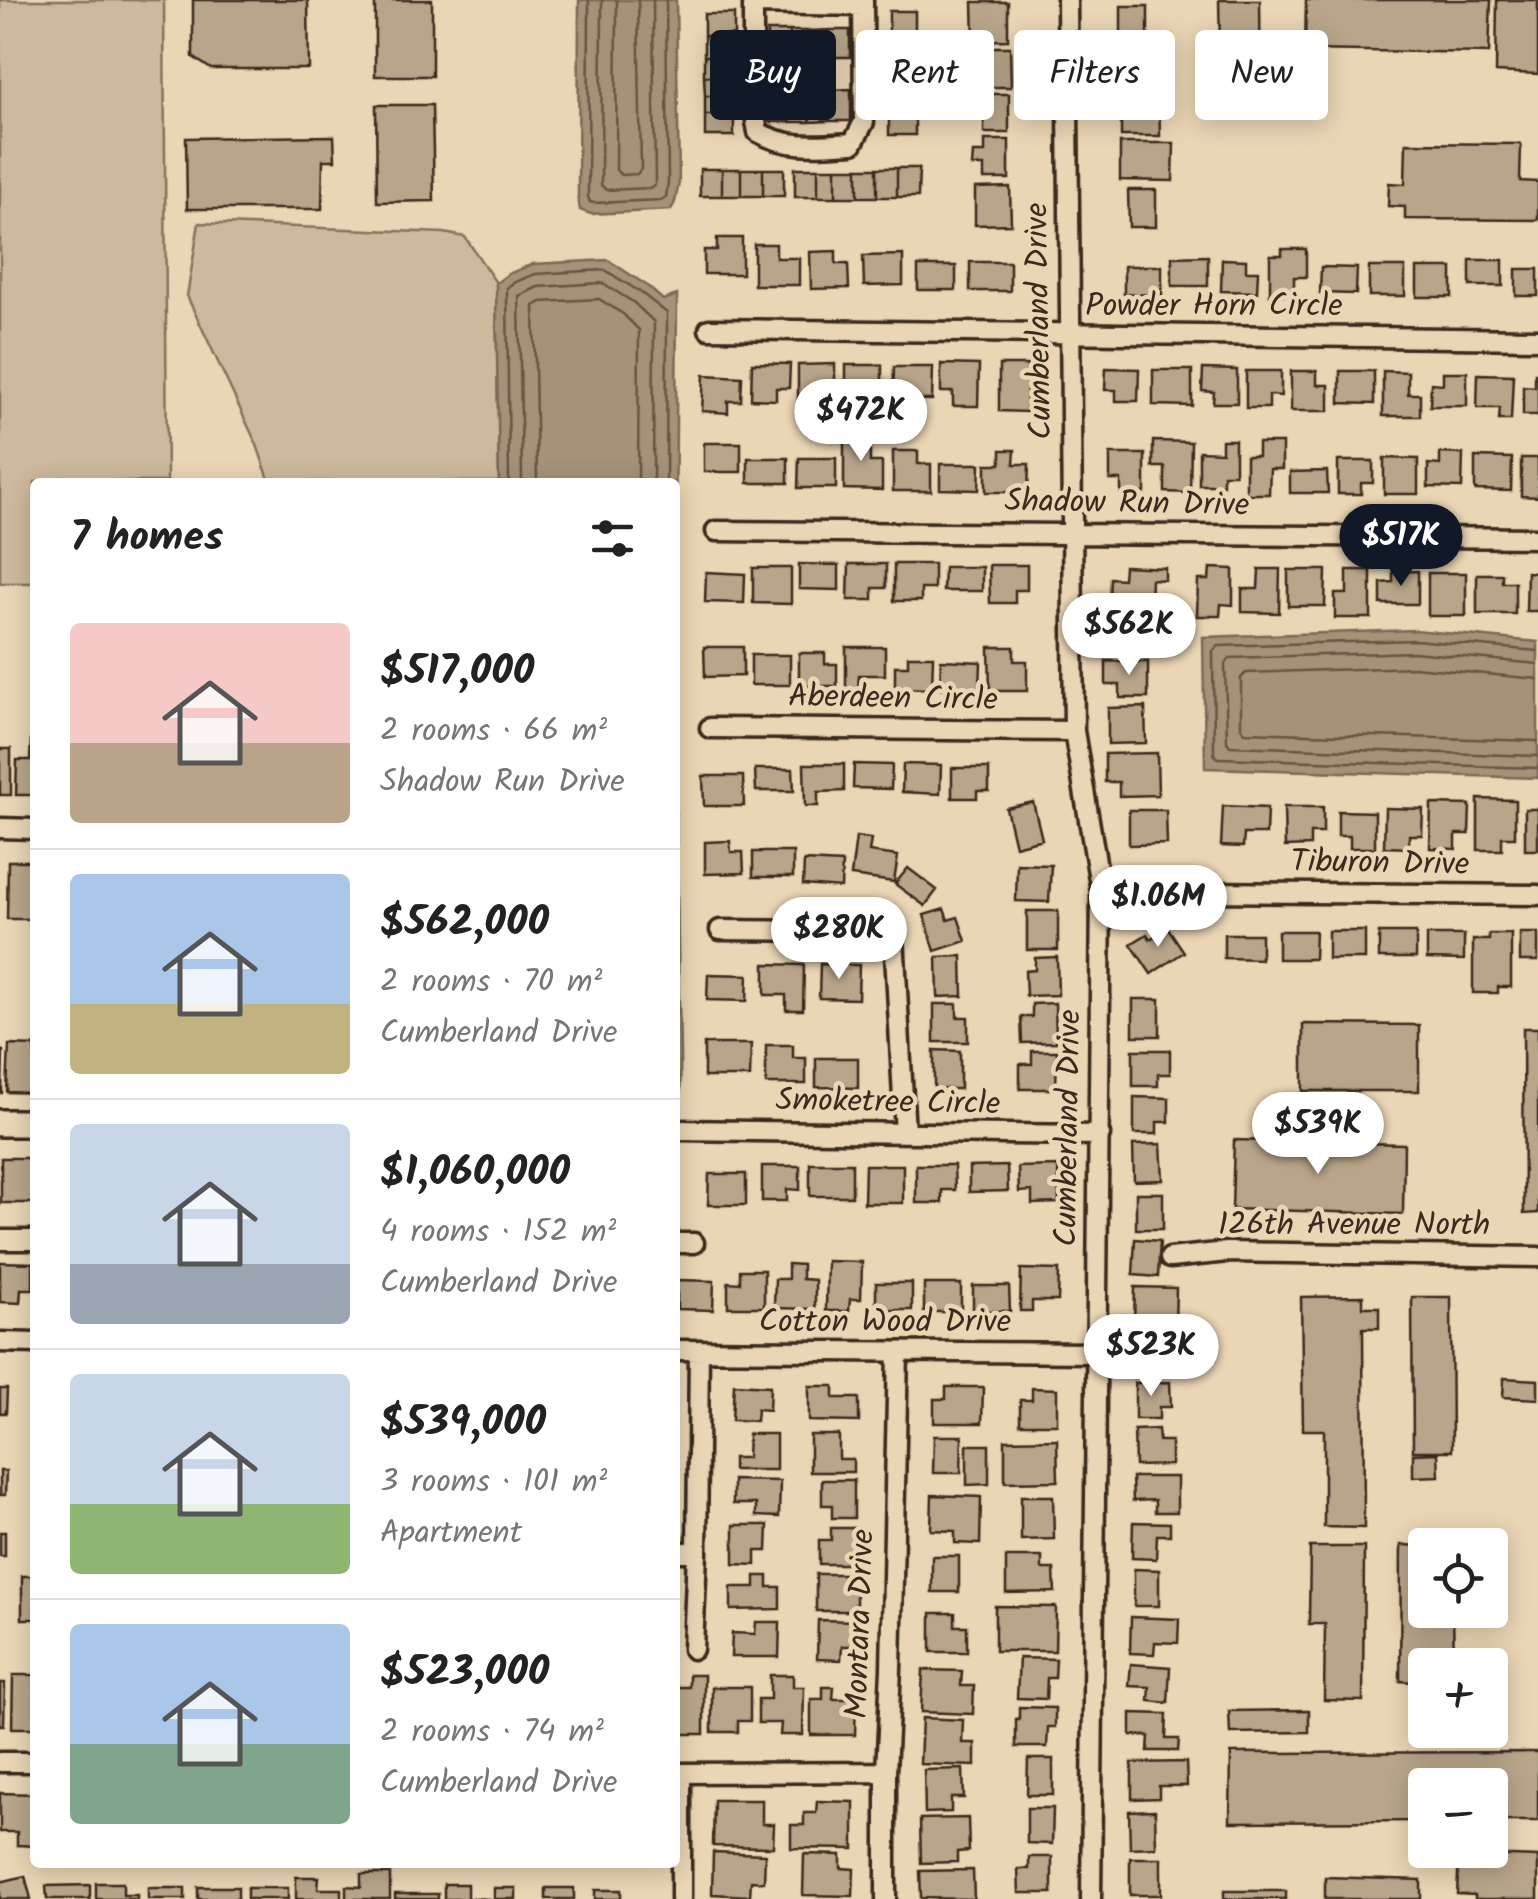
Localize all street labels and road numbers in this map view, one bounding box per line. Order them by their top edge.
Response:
street label: Cumberland Drive [1012,202,1068,440]
street label: Powder Horn Circle [1085,281,1343,332]
street label: Shadow Run Drive [1004,476,1250,532]
street label: Aberdeen Circle [788,672,998,726]
street label: Tiburon Drive [1290,837,1470,891]
street label: Cumberland Drive [1041,1009,1097,1247]
street label: Smoketree Circle [775,1076,1001,1130]
street label: 126th Avenue North [1218,1200,1490,1251]
street label: Cotton Wood Drive [759,1297,1011,1348]
street label: Montara Drive [832,1528,890,1720]

